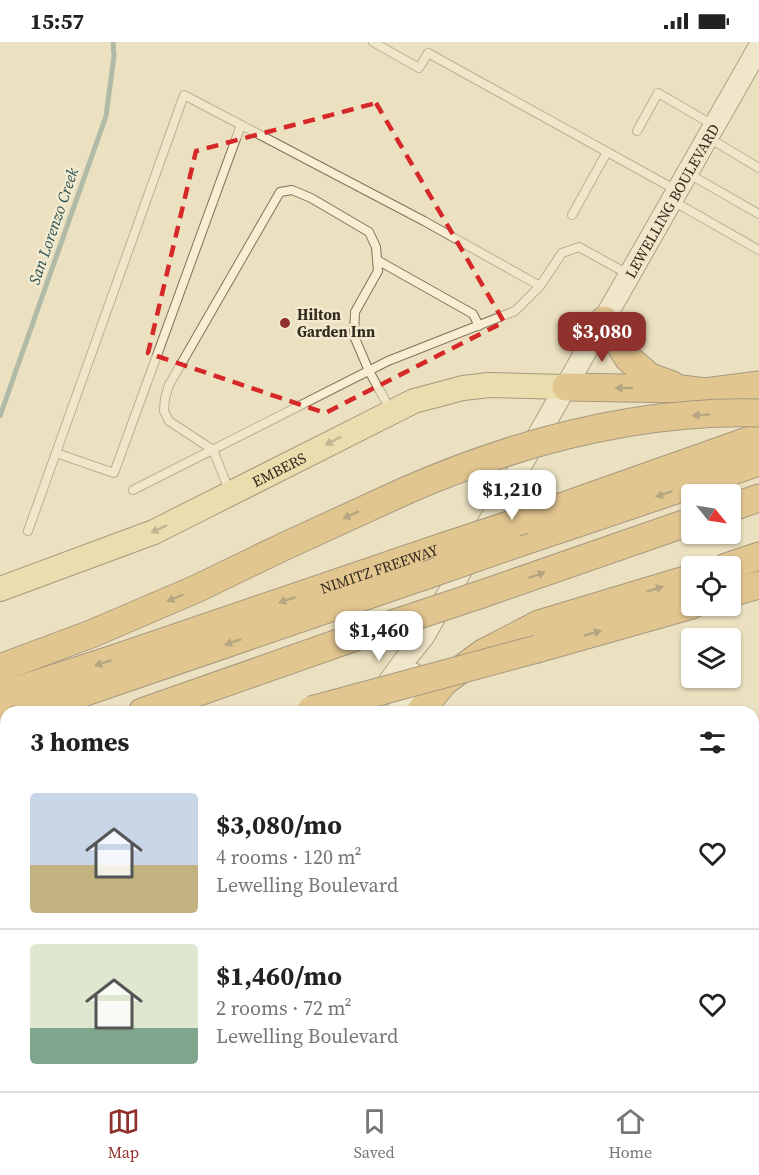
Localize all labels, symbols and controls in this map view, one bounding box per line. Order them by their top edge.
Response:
text: 15:57 [30,6,84,36]
street label: LEWELLING BOULEVARD [619,119,724,282]
water label: San Lorenzo Creek [23,164,83,287]
place label: Hilton Garden Inn [297,304,375,342]
pin: $3,080 [553,312,651,363]
marker: Hilton Garden Inn [278,316,292,330]
text: $3,080 [572,317,632,345]
one-way arrow [615,383,634,393]
one-way arrow [691,410,710,420]
one-way arrow [325,437,342,446]
street label: EMBERS [248,446,310,492]
pin: $1,210 [463,470,561,521]
text: $1,210 [482,475,542,503]
north arrow [681,484,741,544]
map controls [681,484,741,688]
one-way arrow [655,490,673,500]
one-way arrow [342,510,360,520]
one-way arrow [151,524,168,533]
street label: NIMITZ FREEWAY [317,538,441,598]
button: locate [681,556,741,616]
one-way arrow [528,569,546,579]
one-way arrow [647,583,665,593]
one-way arrow [166,594,184,603]
one-way arrow [278,596,296,605]
pin: $1,460 [330,611,428,662]
text: $1,460 [349,616,409,644]
one-way arrow [584,628,602,637]
button: layers [681,628,741,688]
one-way arrow [224,637,242,647]
one-way arrow [94,658,112,668]
text: 3 homes [30,724,129,760]
icon: filters [696,726,729,759]
text: $3,080/mo [216,807,342,843]
icon: home [78,817,150,889]
icon: heart [696,837,729,870]
text: 4 rooms · 120 m² [216,843,362,871]
text: Lewelling Boulevard [216,871,398,899]
text: $1,460/mo [216,958,342,994]
icon: home [78,968,150,1040]
icon: heart [696,988,729,1021]
text: 2 rooms · 72 m² [216,994,352,1022]
text: Lewelling Boulevard [216,1022,398,1050]
tab: Map [107,1105,140,1163]
tab: Saved [354,1105,395,1163]
tab: Home [608,1105,652,1163]

